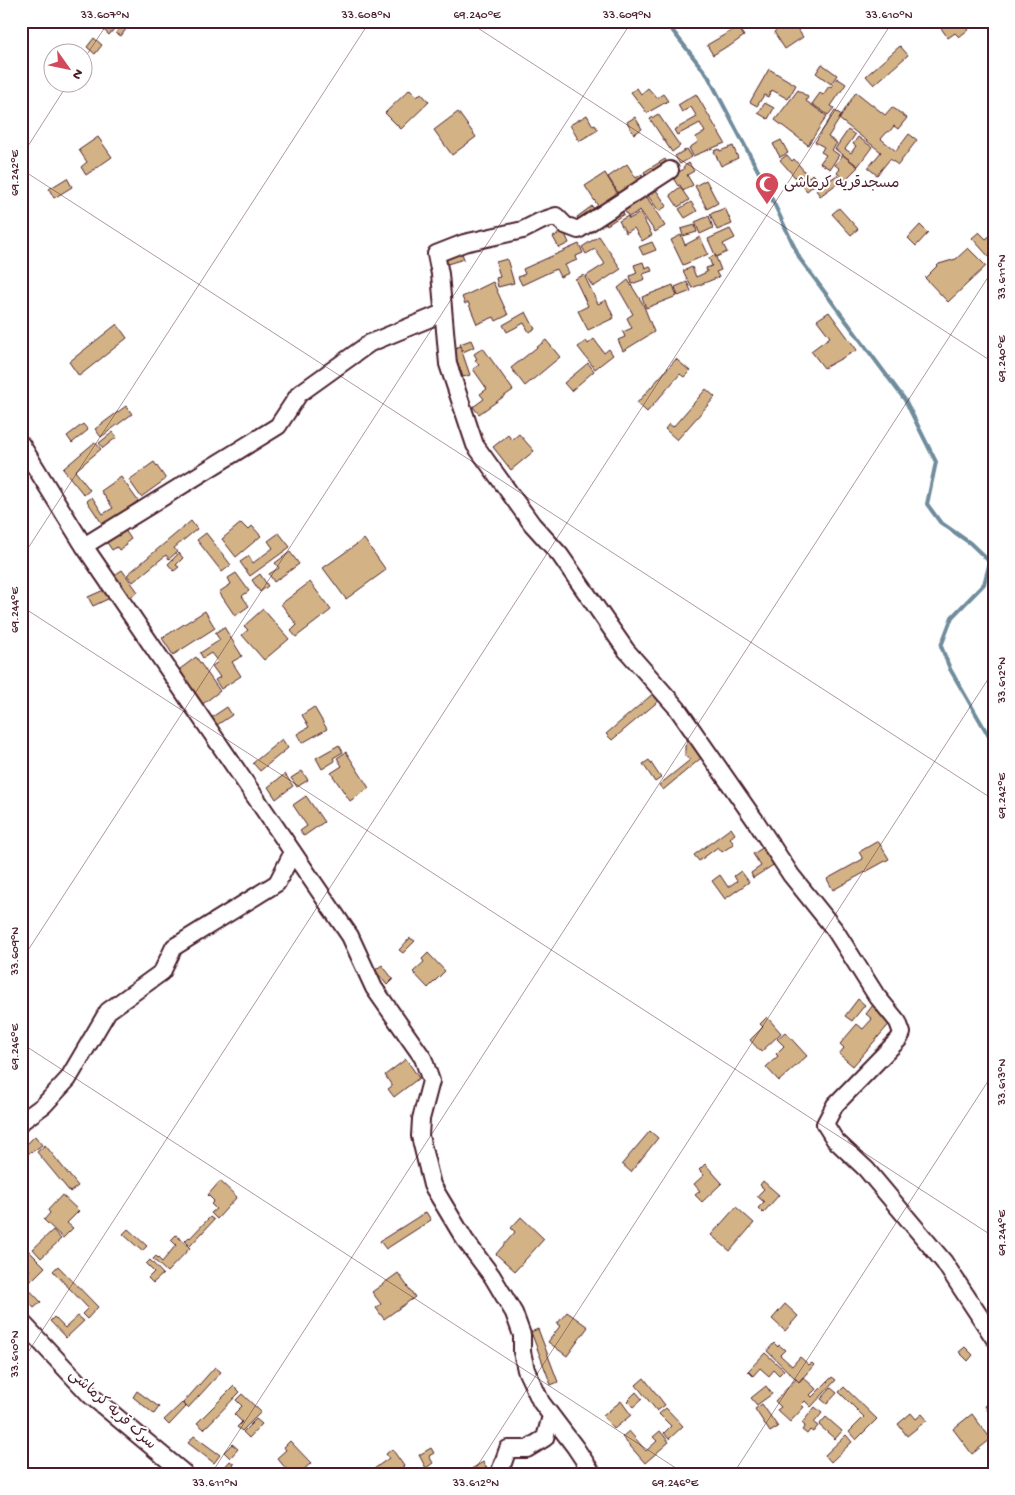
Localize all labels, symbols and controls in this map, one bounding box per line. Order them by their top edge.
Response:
text: 33.607°N [80,9,129,23]
text: 33.608°N [341,9,391,23]
text: 69.240°E [453,9,501,23]
text: 33.609°N [602,9,651,23]
text: 33.610°N [864,9,913,23]
north arrow [42,42,92,92]
text: N [67,65,86,82]
text: 69.242°E [9,149,23,196]
mosque icon: مسجدقریه کرماشی [754,171,780,205]
place label: مسجدقریه کرماشی [784,175,900,193]
text: 33.611°N [996,254,1010,301]
text: 69.240°E [996,335,1010,383]
text: 69.244°E [9,586,23,633]
text: 33.612°N [996,657,1010,704]
text: 69.242°E [996,772,1010,819]
text: 33.609°N [9,927,23,976]
text: 69.246°E [9,1023,23,1070]
text: 33.613°N [996,1059,1010,1106]
text: 69.244°E [996,1209,1010,1256]
text: 33.610°N [9,1330,23,1379]
street label: سرک قریه کرماشی [65,1366,159,1454]
text: 33.611°N [191,1477,238,1491]
text: 33.612°N [452,1477,499,1491]
text: 69.246°E [652,1477,699,1491]

